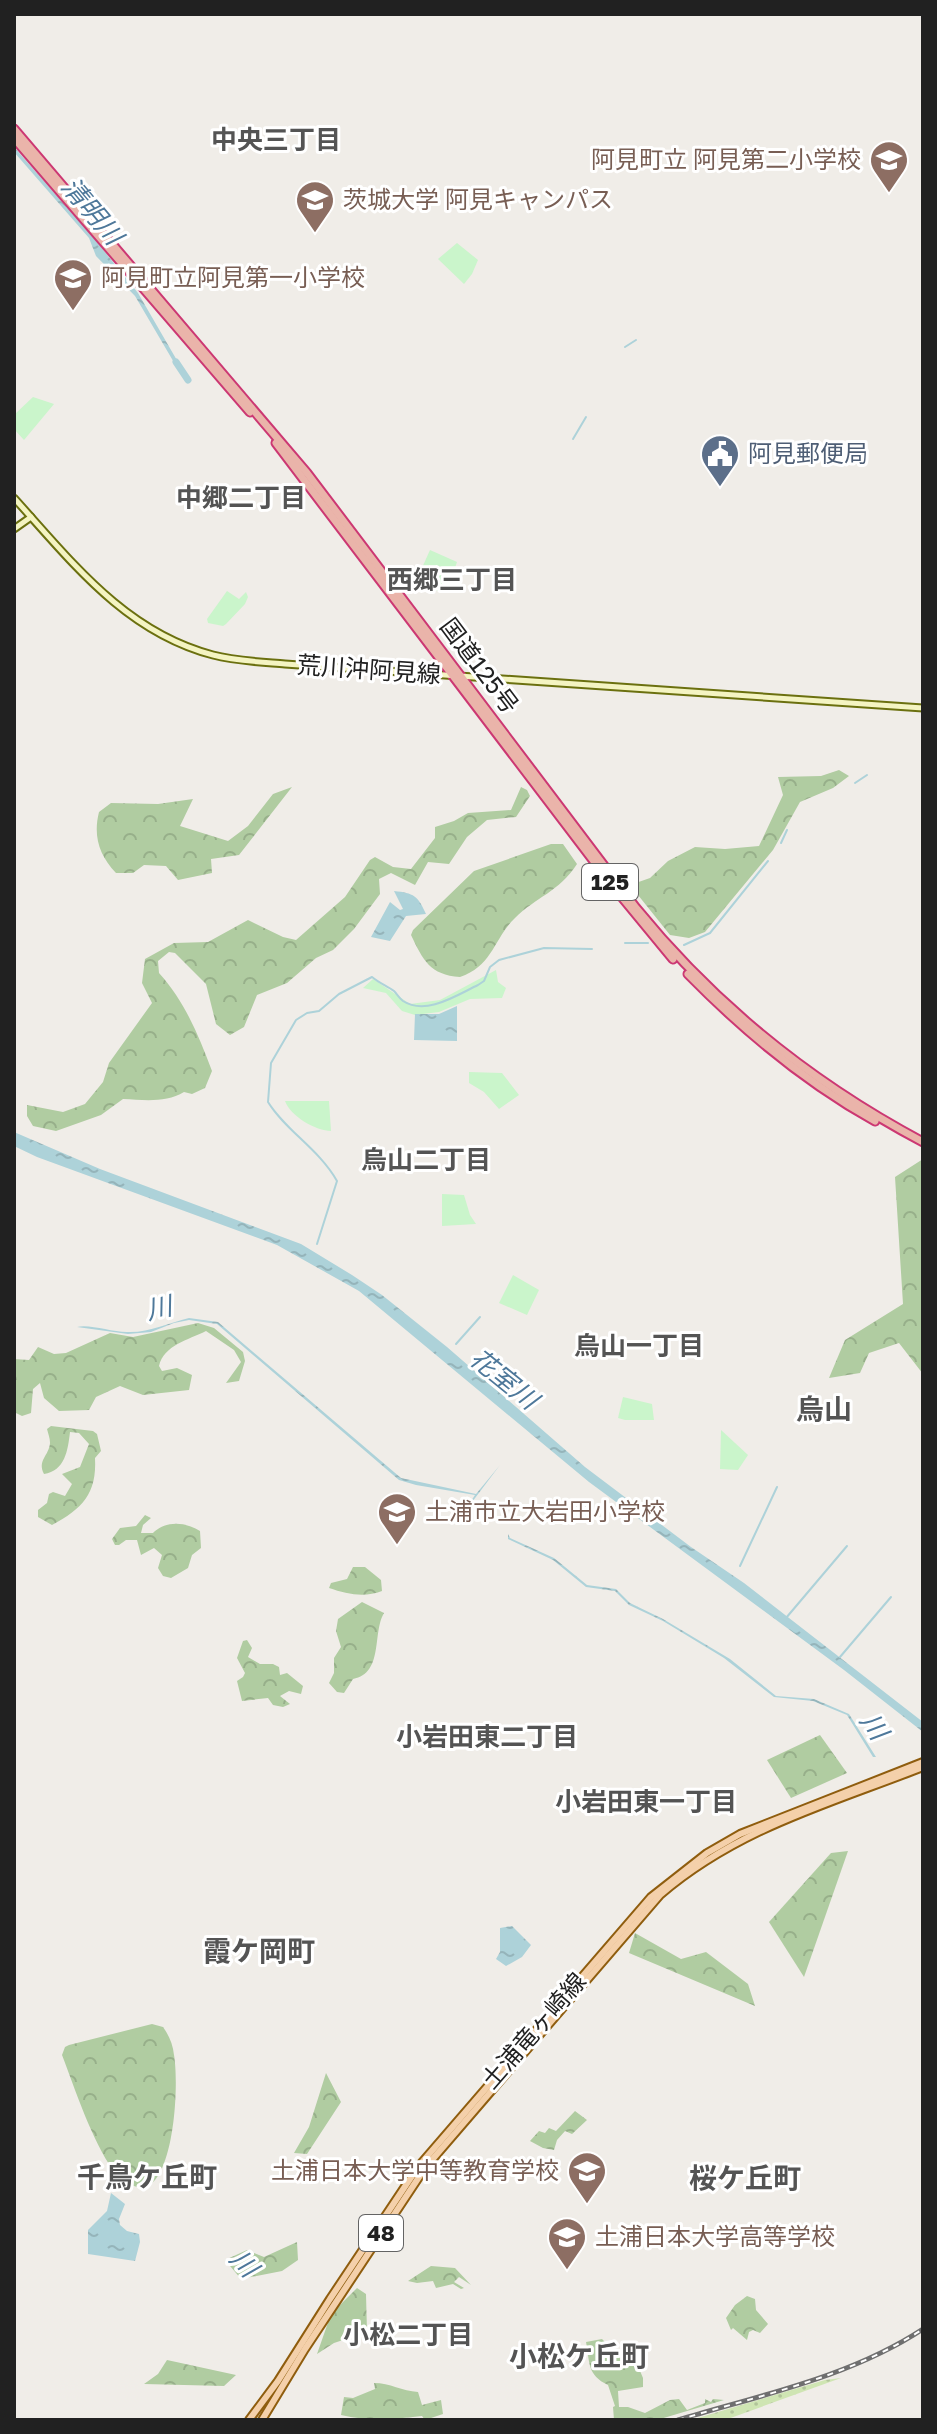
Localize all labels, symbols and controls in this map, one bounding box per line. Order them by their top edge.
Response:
district label: 中央三丁目 [211,124,341,155]
school or university icon: 阿見町立 阿見第二小学校 [868,139,910,194]
place label: 阿見町立 阿見第二小学校 [591,144,861,173]
water label: 清明川 [55,171,131,253]
school or university icon: 茨城大学 阿見キャンパス [294,179,336,234]
place label: 茨城大学 阿見キャンパス [343,184,613,213]
school or university icon: 阿見町立阿見第一小学校 [52,257,94,312]
place label: 阿見町立阿見第一小学校 [101,262,365,291]
public building icon: 阿見郵便局 [699,433,741,488]
place label: 阿見郵便局 [748,438,868,467]
district label: 中郷二丁目 [176,482,306,513]
district label: 西郷三丁目 [387,564,517,595]
street label: 国道125号 [435,612,525,718]
street label: 荒川沖阿見線 [296,649,442,688]
road number: 125 [582,864,638,900]
district label: 烏山二丁目 [361,1144,491,1175]
water label: 川 [143,1289,178,1326]
district label: 烏山一丁目 [574,1330,704,1361]
water label: 花室川 [464,1342,547,1417]
district label: 烏山 [796,1392,852,1425]
school or university icon: 土浦市立大岩田小学校 [376,1491,418,1546]
place label: 土浦市立大岩田小学校 [425,1496,665,1525]
water label: 川 [854,1706,896,1748]
district label: 小岩田東二丁目 [396,1721,578,1752]
district label: 小岩田東一丁目 [555,1786,737,1817]
district label: 霞ケ岡町 [203,1934,315,1967]
street label: 土浦竜ヶ崎線 [475,1966,591,2094]
school or university icon: 土浦日本大学中等教育学校 [566,2150,608,2205]
place label: 土浦日本大学中等教育学校 [271,2155,559,2184]
district label: 千鳥ケ丘町 [77,2160,217,2193]
district label: 桜ケ丘町 [689,2161,801,2194]
road number: 48 [359,2215,403,2251]
school or university icon: 土浦日本大学高等学校 [546,2216,588,2271]
place label: 土浦日本大学高等学校 [595,2221,835,2250]
water label: 川 [224,2243,267,2285]
district label: 小松二丁目 [343,2319,473,2350]
district label: 小松ケ丘町 [509,2339,649,2372]

